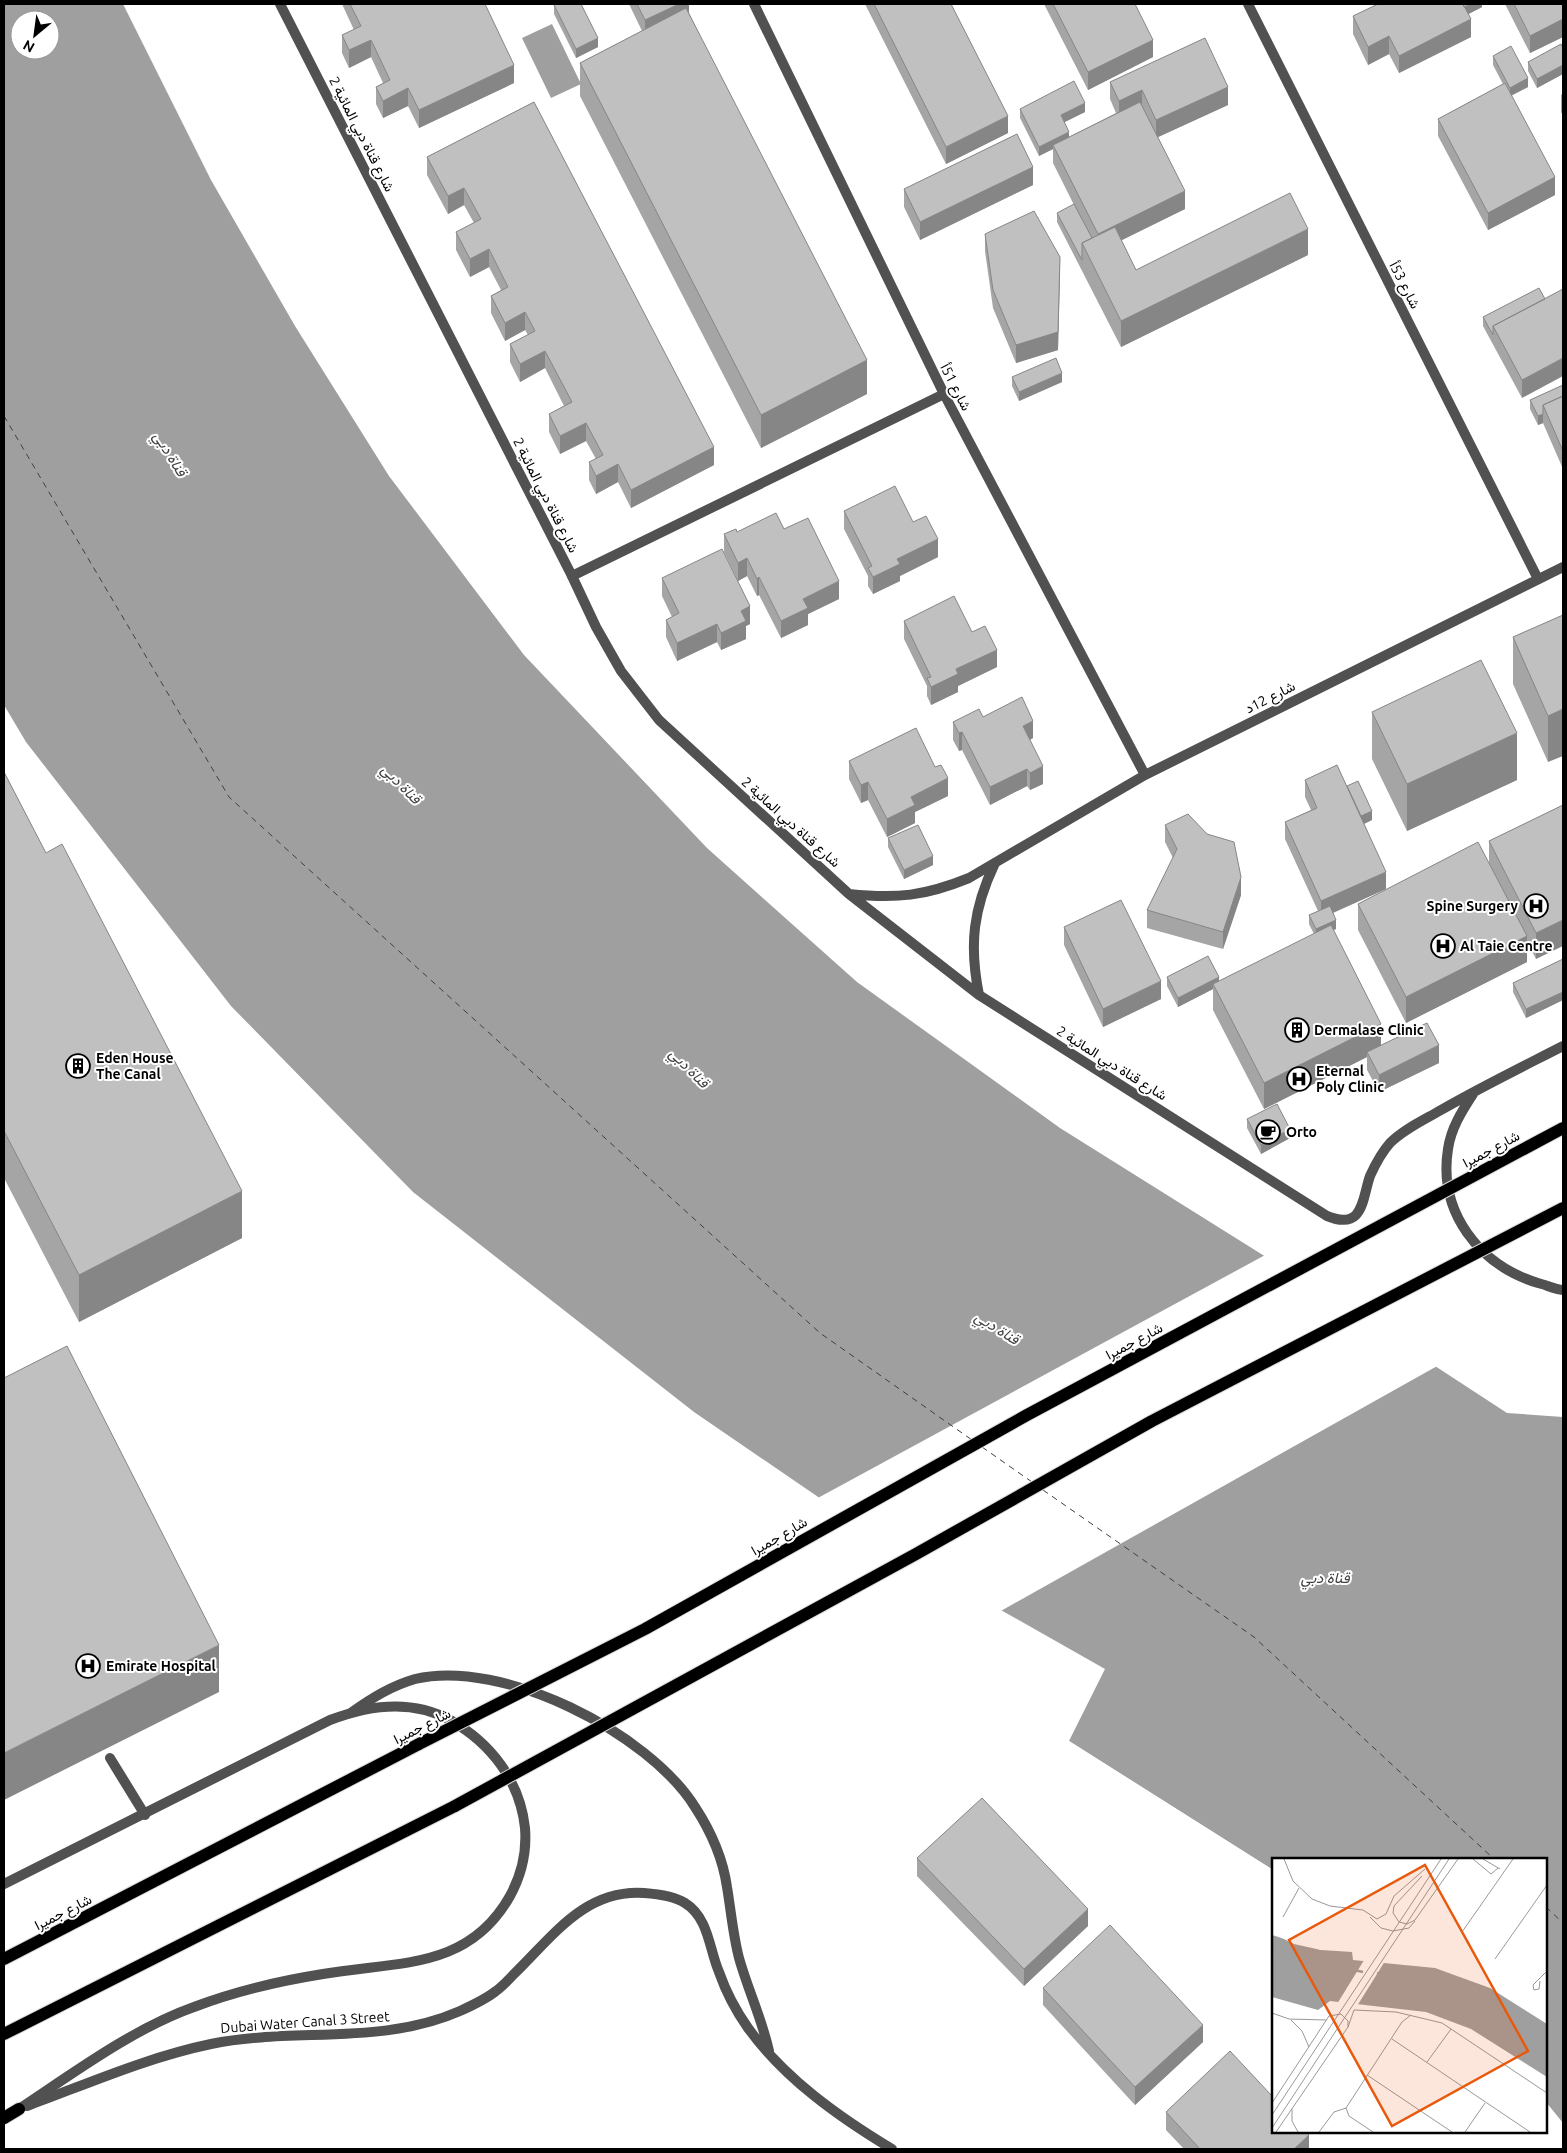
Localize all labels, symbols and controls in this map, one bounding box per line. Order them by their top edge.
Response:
north arrow [10,10,60,60]
text: N [20,37,37,56]
street label: شارع قناة دبي المائية 2 [322,74,398,196]
street label: شارع 53أ [1384,259,1424,312]
street label: شارع 51أ [935,361,975,414]
water label: قناة دبي [147,428,191,482]
street label: شارع قناة دبي المائية 2 [506,435,582,557]
street label: شارع 12د [1242,678,1299,719]
water label: قناة دبي [375,760,426,811]
street label: شارع قناة دبي المائية 2 [736,774,844,873]
hospital icon: Spine Surgery [1523,893,1549,919]
place label: Spine Surgery [1427,898,1519,914]
hospital icon: Al Taie Centre [1430,933,1456,959]
place label: Al Taie Centre [1460,938,1553,954]
building icon: Dermalase Clinic [1284,1017,1310,1043]
place label: Dermalase Clinic [1314,1022,1424,1038]
street label: شارع قناة دبي المائية 2 [1052,1023,1170,1107]
water label: قناة دبي [663,1044,714,1095]
place label: Eden House The Canal [96,1050,174,1082]
building icon: Eden House The Canal [65,1053,91,1079]
place label: Eternal Poly Clinic [1316,1063,1384,1095]
hospital icon: Eternal Poly Clinic [1286,1066,1312,1092]
cafe icon: Orto [1255,1119,1281,1145]
place label: Orto [1286,1124,1317,1140]
street label: شارع جميرا [1460,1127,1524,1173]
water label: قناة دبي [970,1307,1024,1352]
street label: شارع جميرا [1103,1319,1167,1365]
street label: شارع جميرا [748,1514,811,1561]
water label: قناة دبي [1300,1569,1351,1590]
hospital icon: Emirate Hospital [75,1653,101,1679]
place label: Emirate Hospital [106,1658,216,1674]
street label: شارع جميرا [391,1705,455,1750]
inset map [1272,1858,1547,2133]
street label: شارع جميرا [32,1891,96,1936]
street label: Dubai Water Canal 3 Street [220,2008,391,2036]

